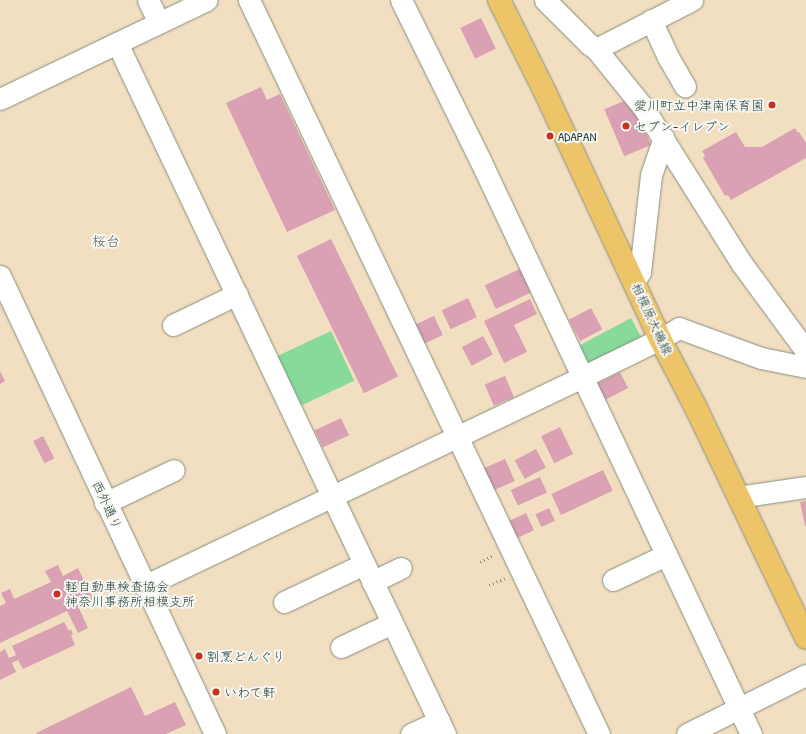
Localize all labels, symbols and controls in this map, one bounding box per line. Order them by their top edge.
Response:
place label: 愛川町立中津南保育園 [634,97,764,113]
marker: 愛川町立中津南保育園 [767,100,777,110]
place label: セブン-イレブン [634,118,730,134]
marker: セブン-イレブン [621,121,631,131]
place label: ADAPAN [558,128,596,144]
marker: ADAPAN [545,131,555,141]
district label: 桜台 [92,233,120,249]
street label: 相模原大磯線 [628,280,676,358]
street label: 西外通り [89,478,125,532]
place label: 軽自動車検査協会 神奈川事務所相模支所 [65,579,195,610]
marker: 軽自動車検査協会 神奈川事務所相模支所 [52,589,62,599]
place label: 割烹どんぐり [207,648,285,664]
marker: 割烹どんぐり [194,651,204,661]
place label: いわて軒 [224,684,276,700]
marker: いわて軒 [211,687,221,697]

